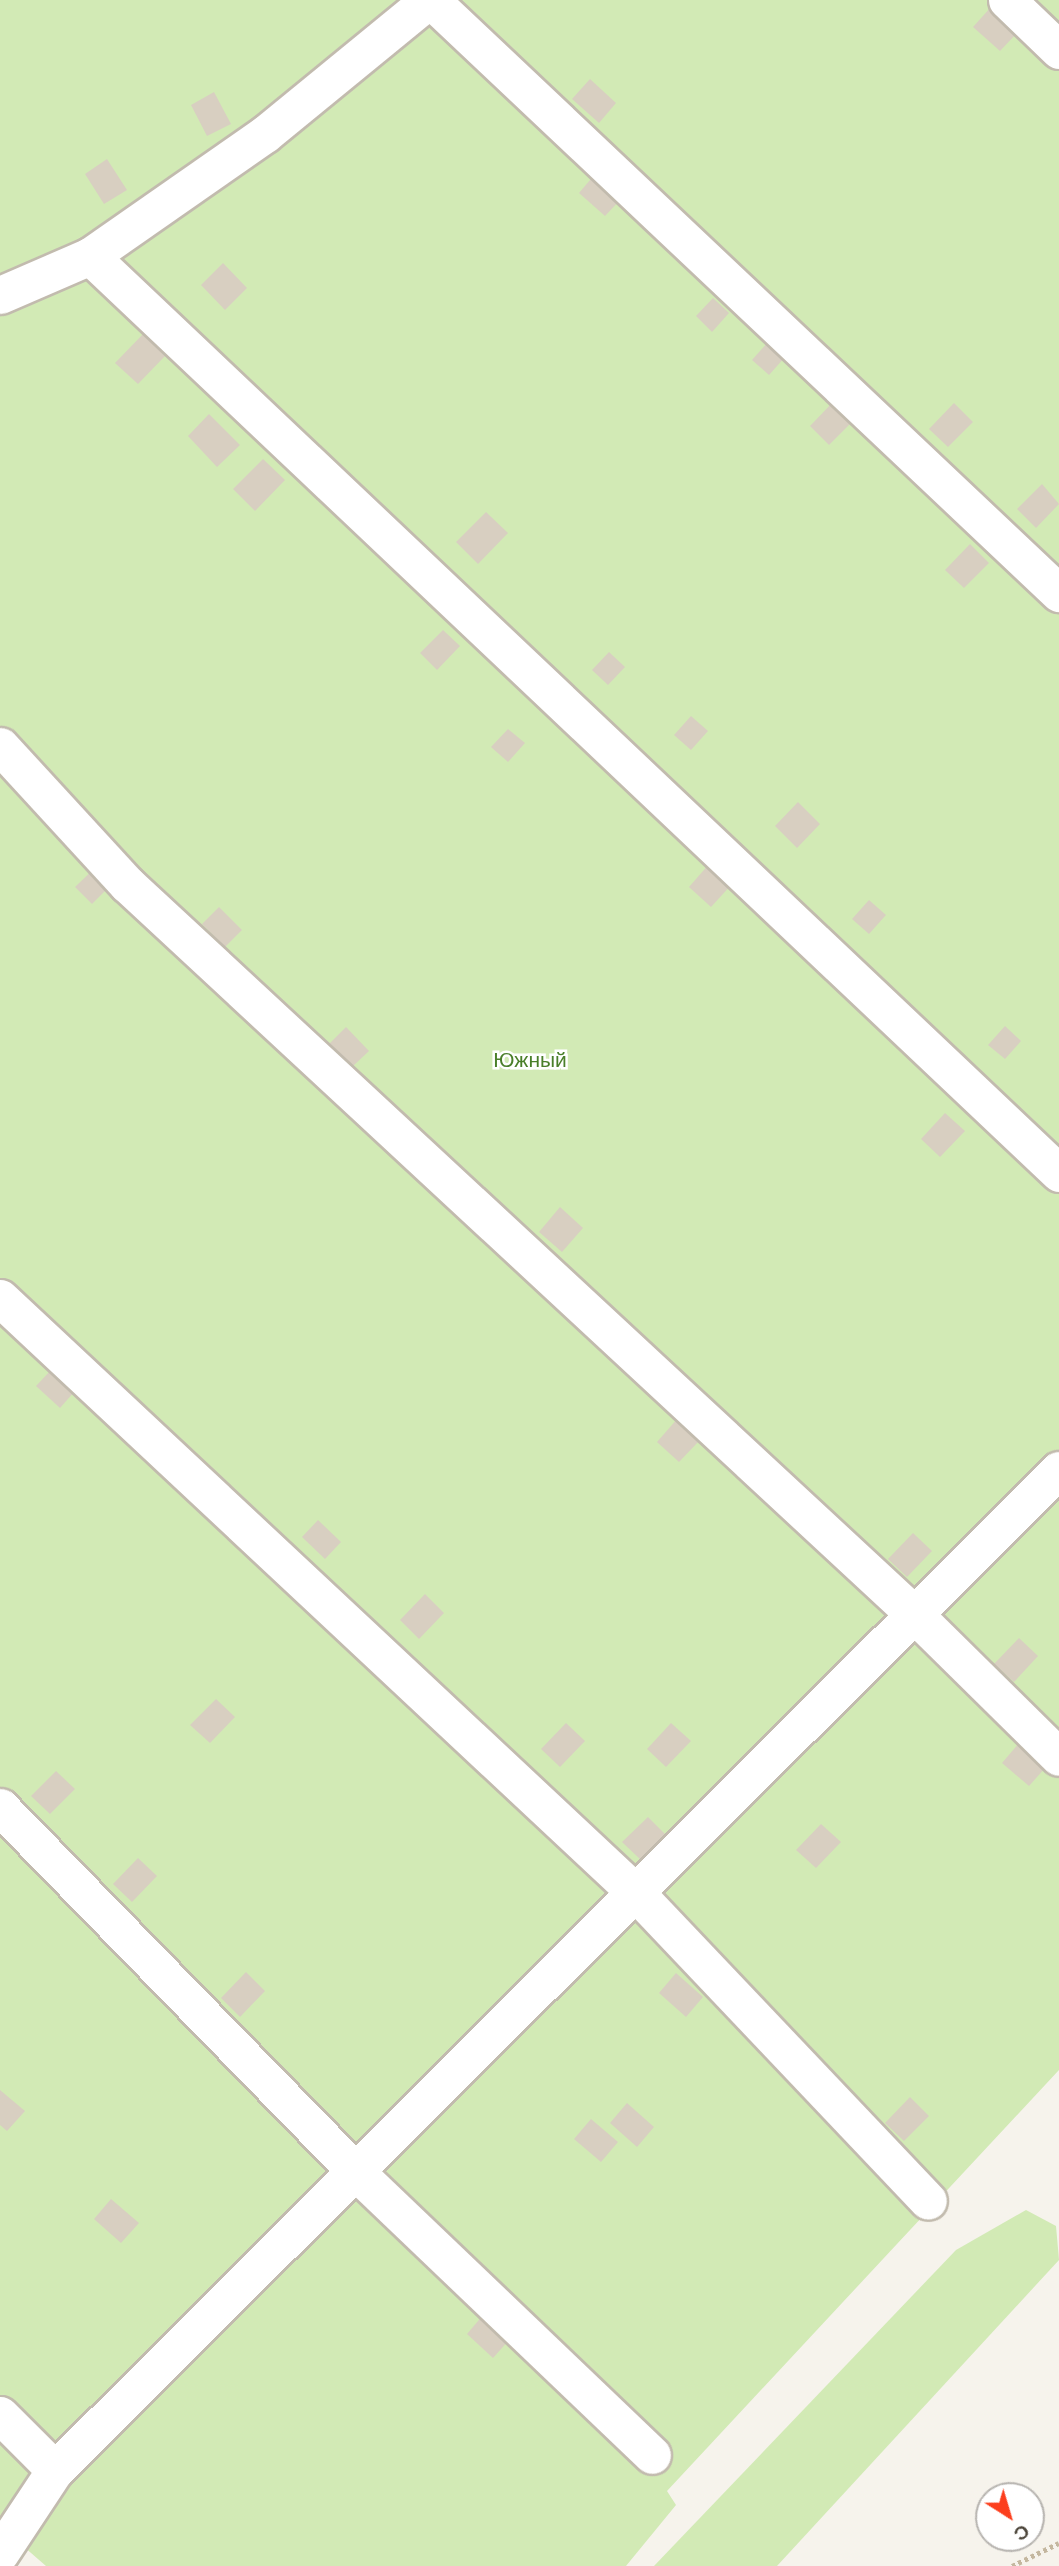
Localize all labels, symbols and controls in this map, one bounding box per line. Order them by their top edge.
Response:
park label: Южный [493,1047,567,1073]
north arrow [975,2482,1045,2552]
text: С [1009,2519,1034,2546]

